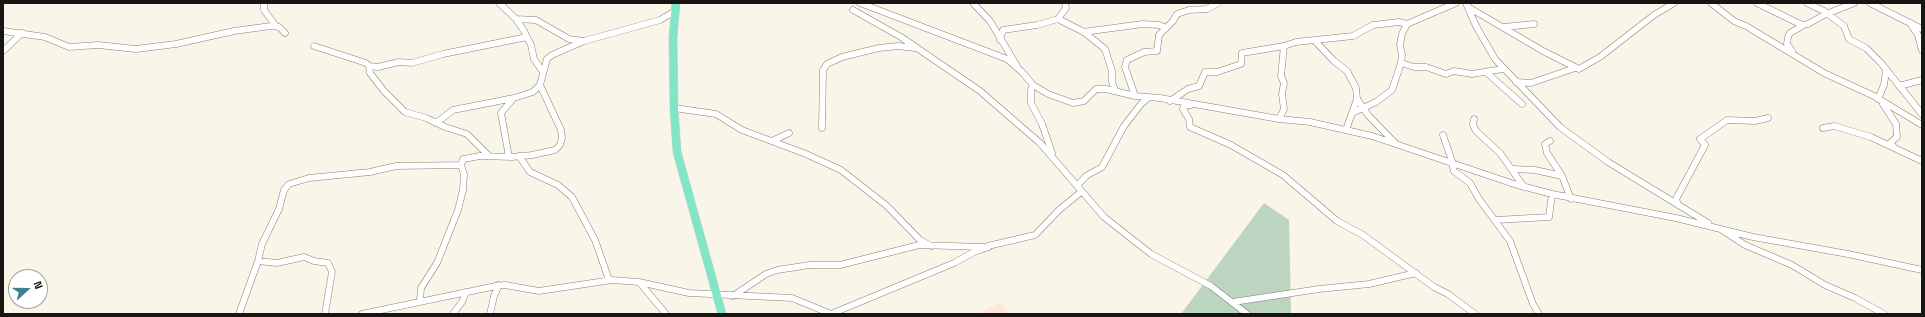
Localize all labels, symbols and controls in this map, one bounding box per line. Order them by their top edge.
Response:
north arrow [8,269,48,309]
text: N [30,279,46,291]

